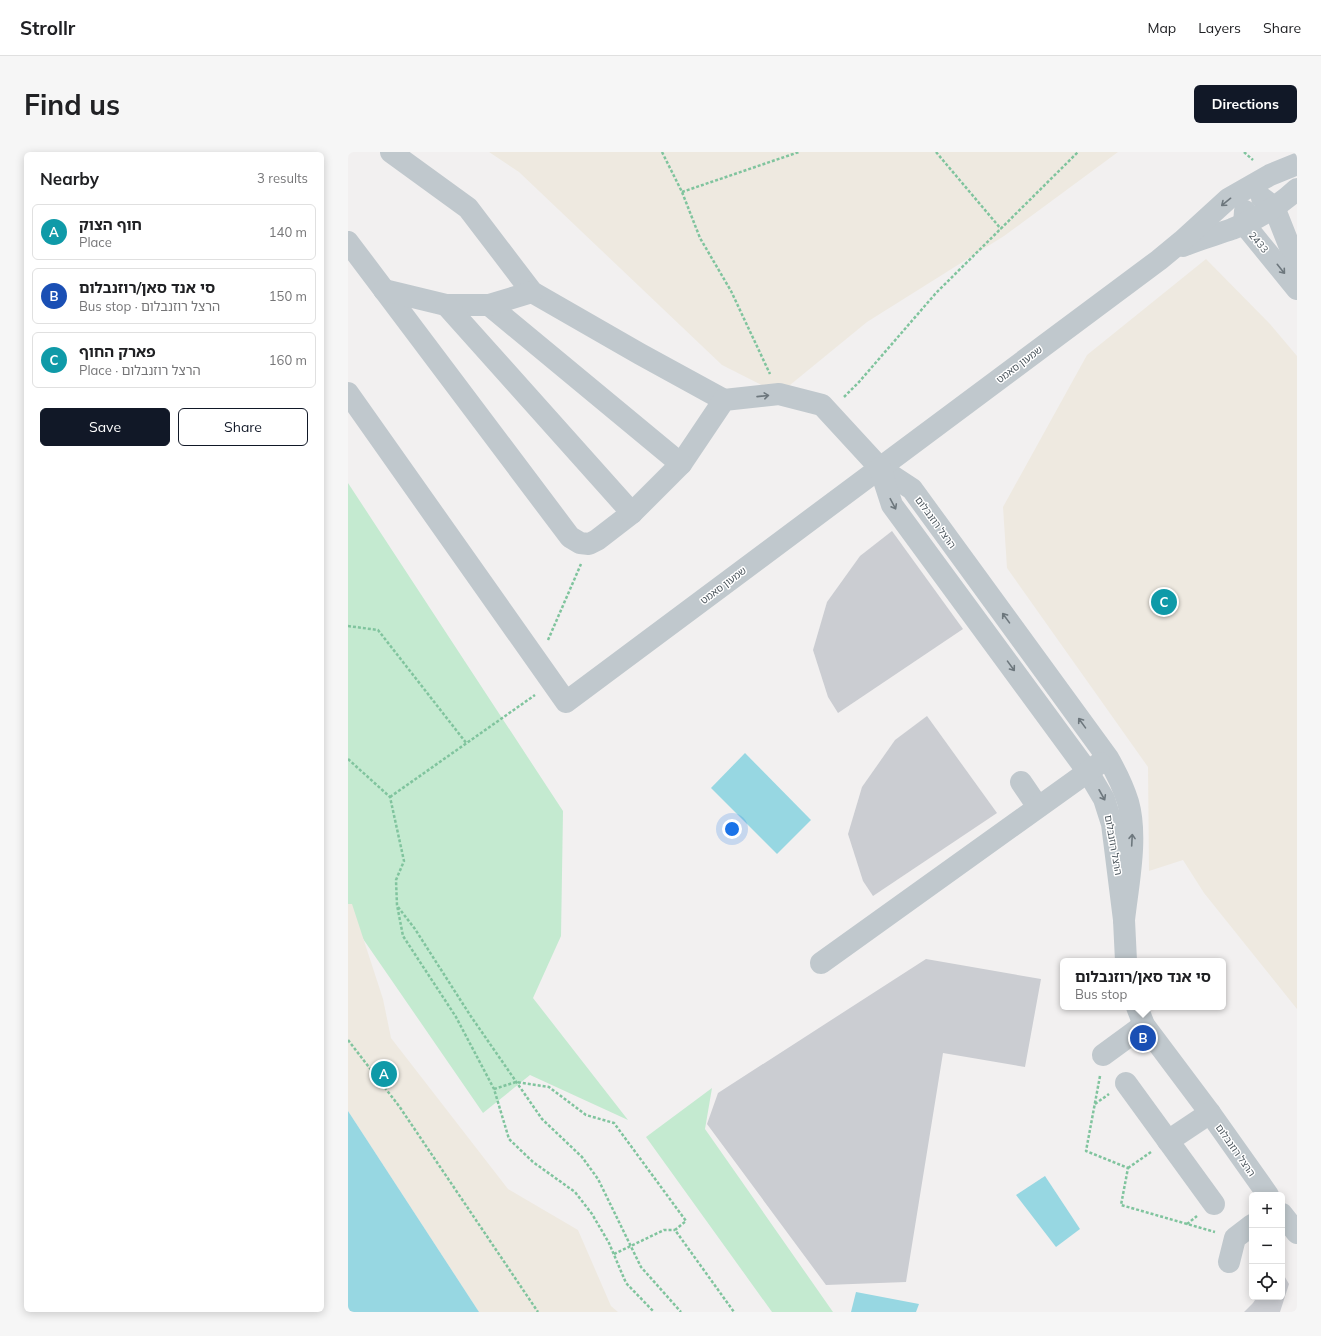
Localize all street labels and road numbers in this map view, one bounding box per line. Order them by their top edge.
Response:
street label: 2433 [1246,229,1271,256]
street label: שמעון סאמט [994,343,1045,386]
street label: הרצל רוזנבלום [912,494,959,551]
street label: שמעון סאמט [698,564,749,607]
street label: הרצל רוזנבלום [1102,814,1125,876]
street label: הרצל רוזנבלום [1213,1122,1258,1179]

